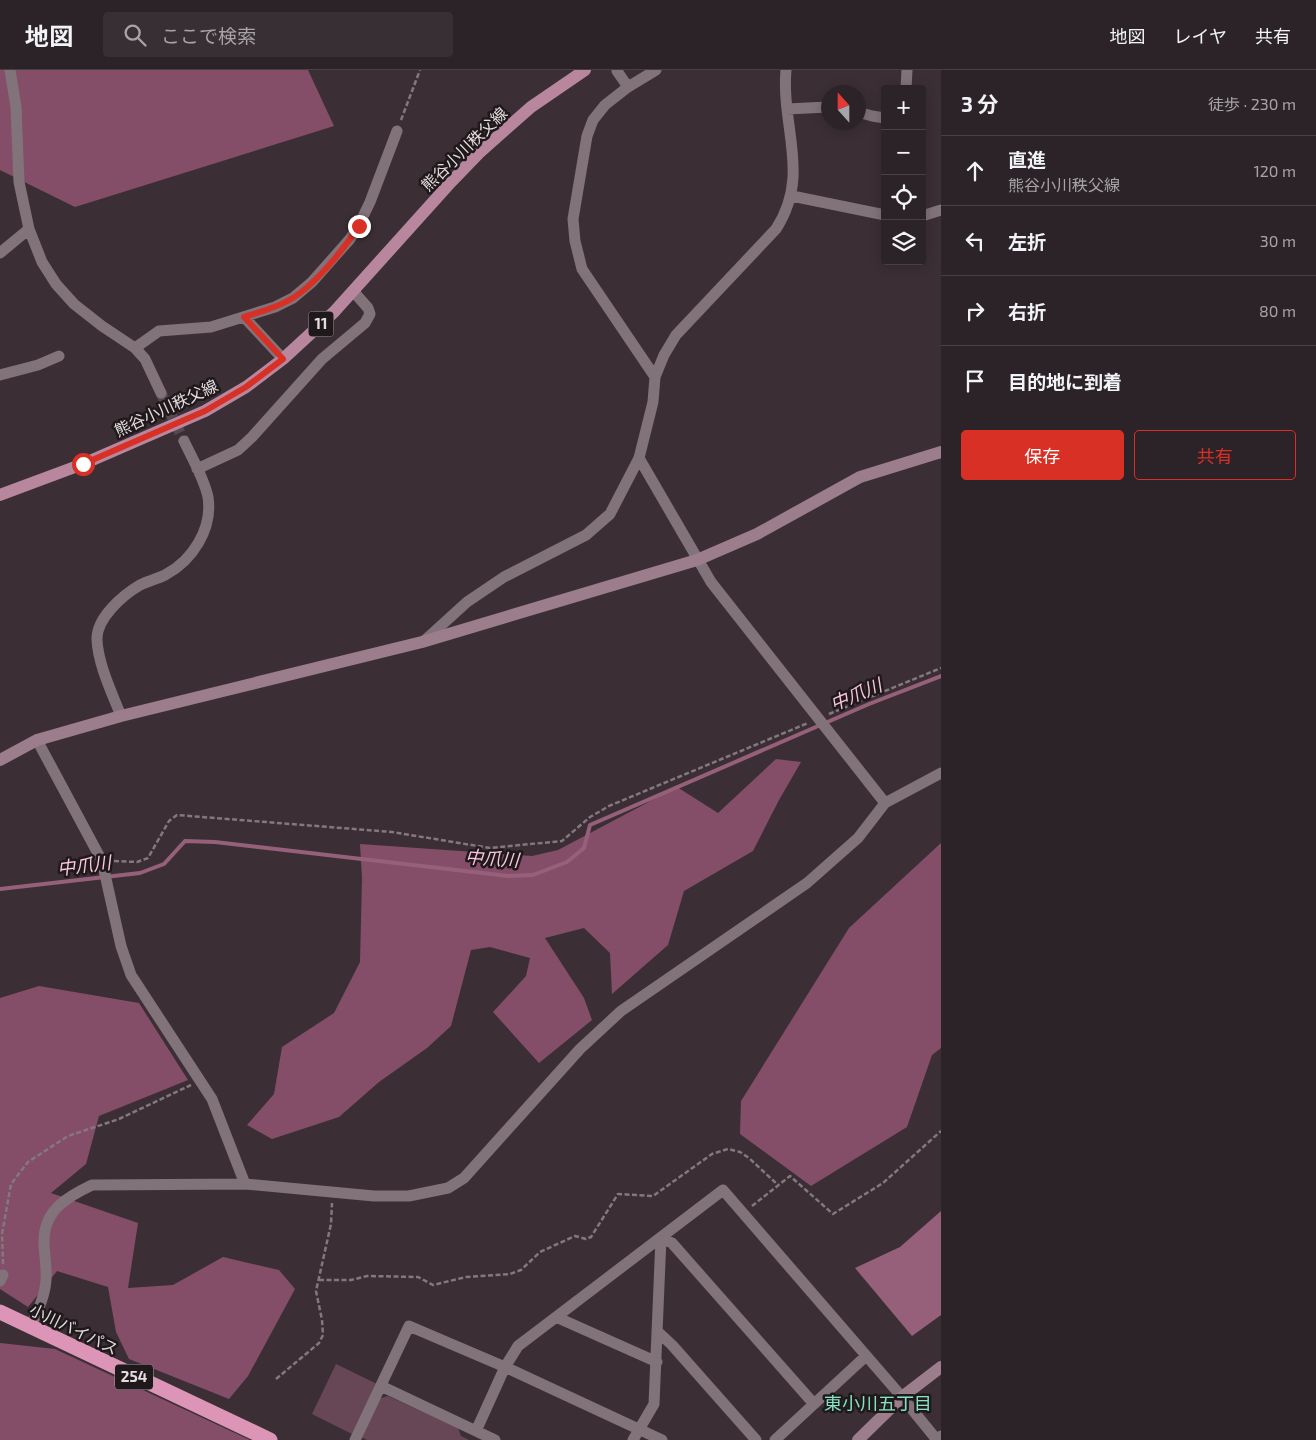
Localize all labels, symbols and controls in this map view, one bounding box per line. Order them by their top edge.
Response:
search box [103,12,453,57]
text: 地図 [25,21,73,50]
icon: search [121,21,149,49]
text: ここで検索 [161,24,256,47]
text: 地図 [1110,25,1146,47]
text: レイヤ [1174,25,1227,47]
text: 共有 [1255,25,1291,47]
north arrow [821,85,866,130]
map controls [881,85,926,265]
button: + [881,85,926,130]
text: 3 分 [961,91,998,116]
text: 徒歩 · 230 m [1208,94,1296,113]
street label: 熊谷小川秩父線 [417,103,511,194]
button: − [881,130,926,175]
text: 直進 [1008,148,1046,171]
icon: ahead [961,157,989,185]
text: 120 m [1253,161,1296,180]
button: locate [881,175,926,220]
text: 熊谷小川秩父線 [1008,175,1120,194]
route end [348,215,371,238]
button: layers [881,220,926,265]
icon: left [961,227,989,255]
text: 左折 [1008,230,1046,253]
text: 30 m [1260,231,1296,250]
icon: right [961,297,989,325]
text: 右折 [1008,300,1046,323]
text: 80 m [1259,301,1296,320]
road number: 11 [308,312,334,336]
icon: arrive [961,367,989,395]
text: 目的地に到着 [1008,370,1122,393]
street label: 熊谷小川秩父線 [111,375,221,440]
button: 保存 [961,430,1124,480]
button: 共有 [1134,430,1296,480]
route start [72,453,95,476]
water label: 中爪川 [826,673,887,715]
water label: 中爪川 [464,845,522,871]
water label: 中爪川 [56,851,114,879]
street label: 小川バイパス [27,1299,121,1358]
road number: 254 [115,1364,153,1390]
district label: 東小川五丁目 [824,1392,932,1414]

